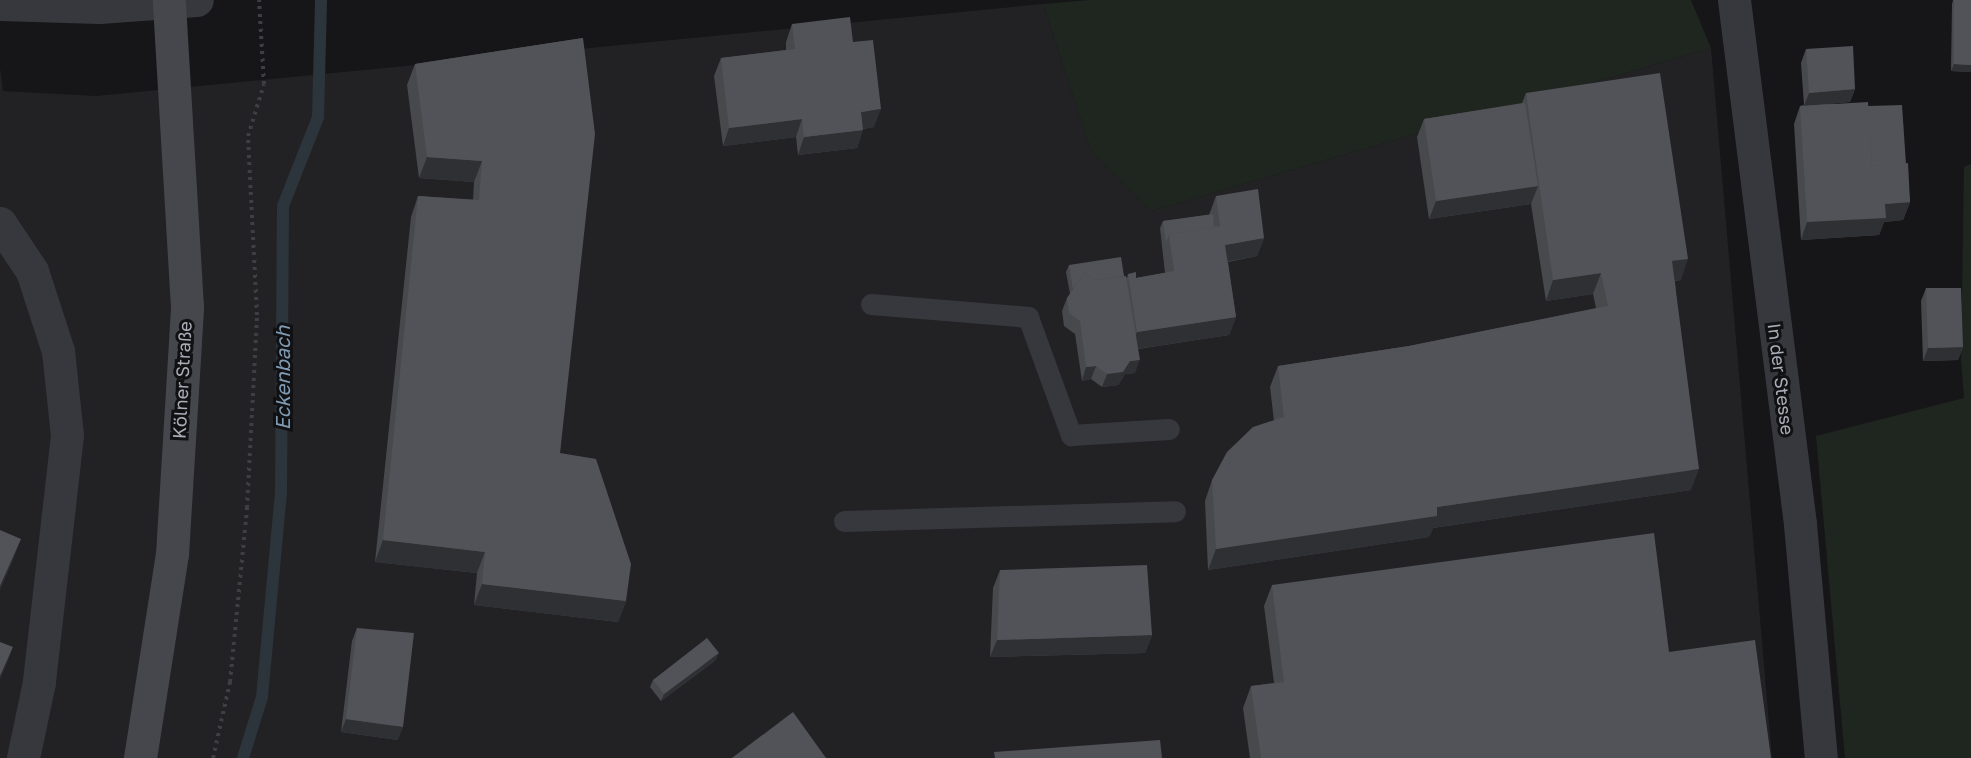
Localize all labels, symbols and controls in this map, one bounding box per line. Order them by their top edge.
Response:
street label: Kölner Straße [168,321,196,439]
street label: In der Stesse [1763,322,1799,436]
water label: Eckenbach [270,326,294,430]

